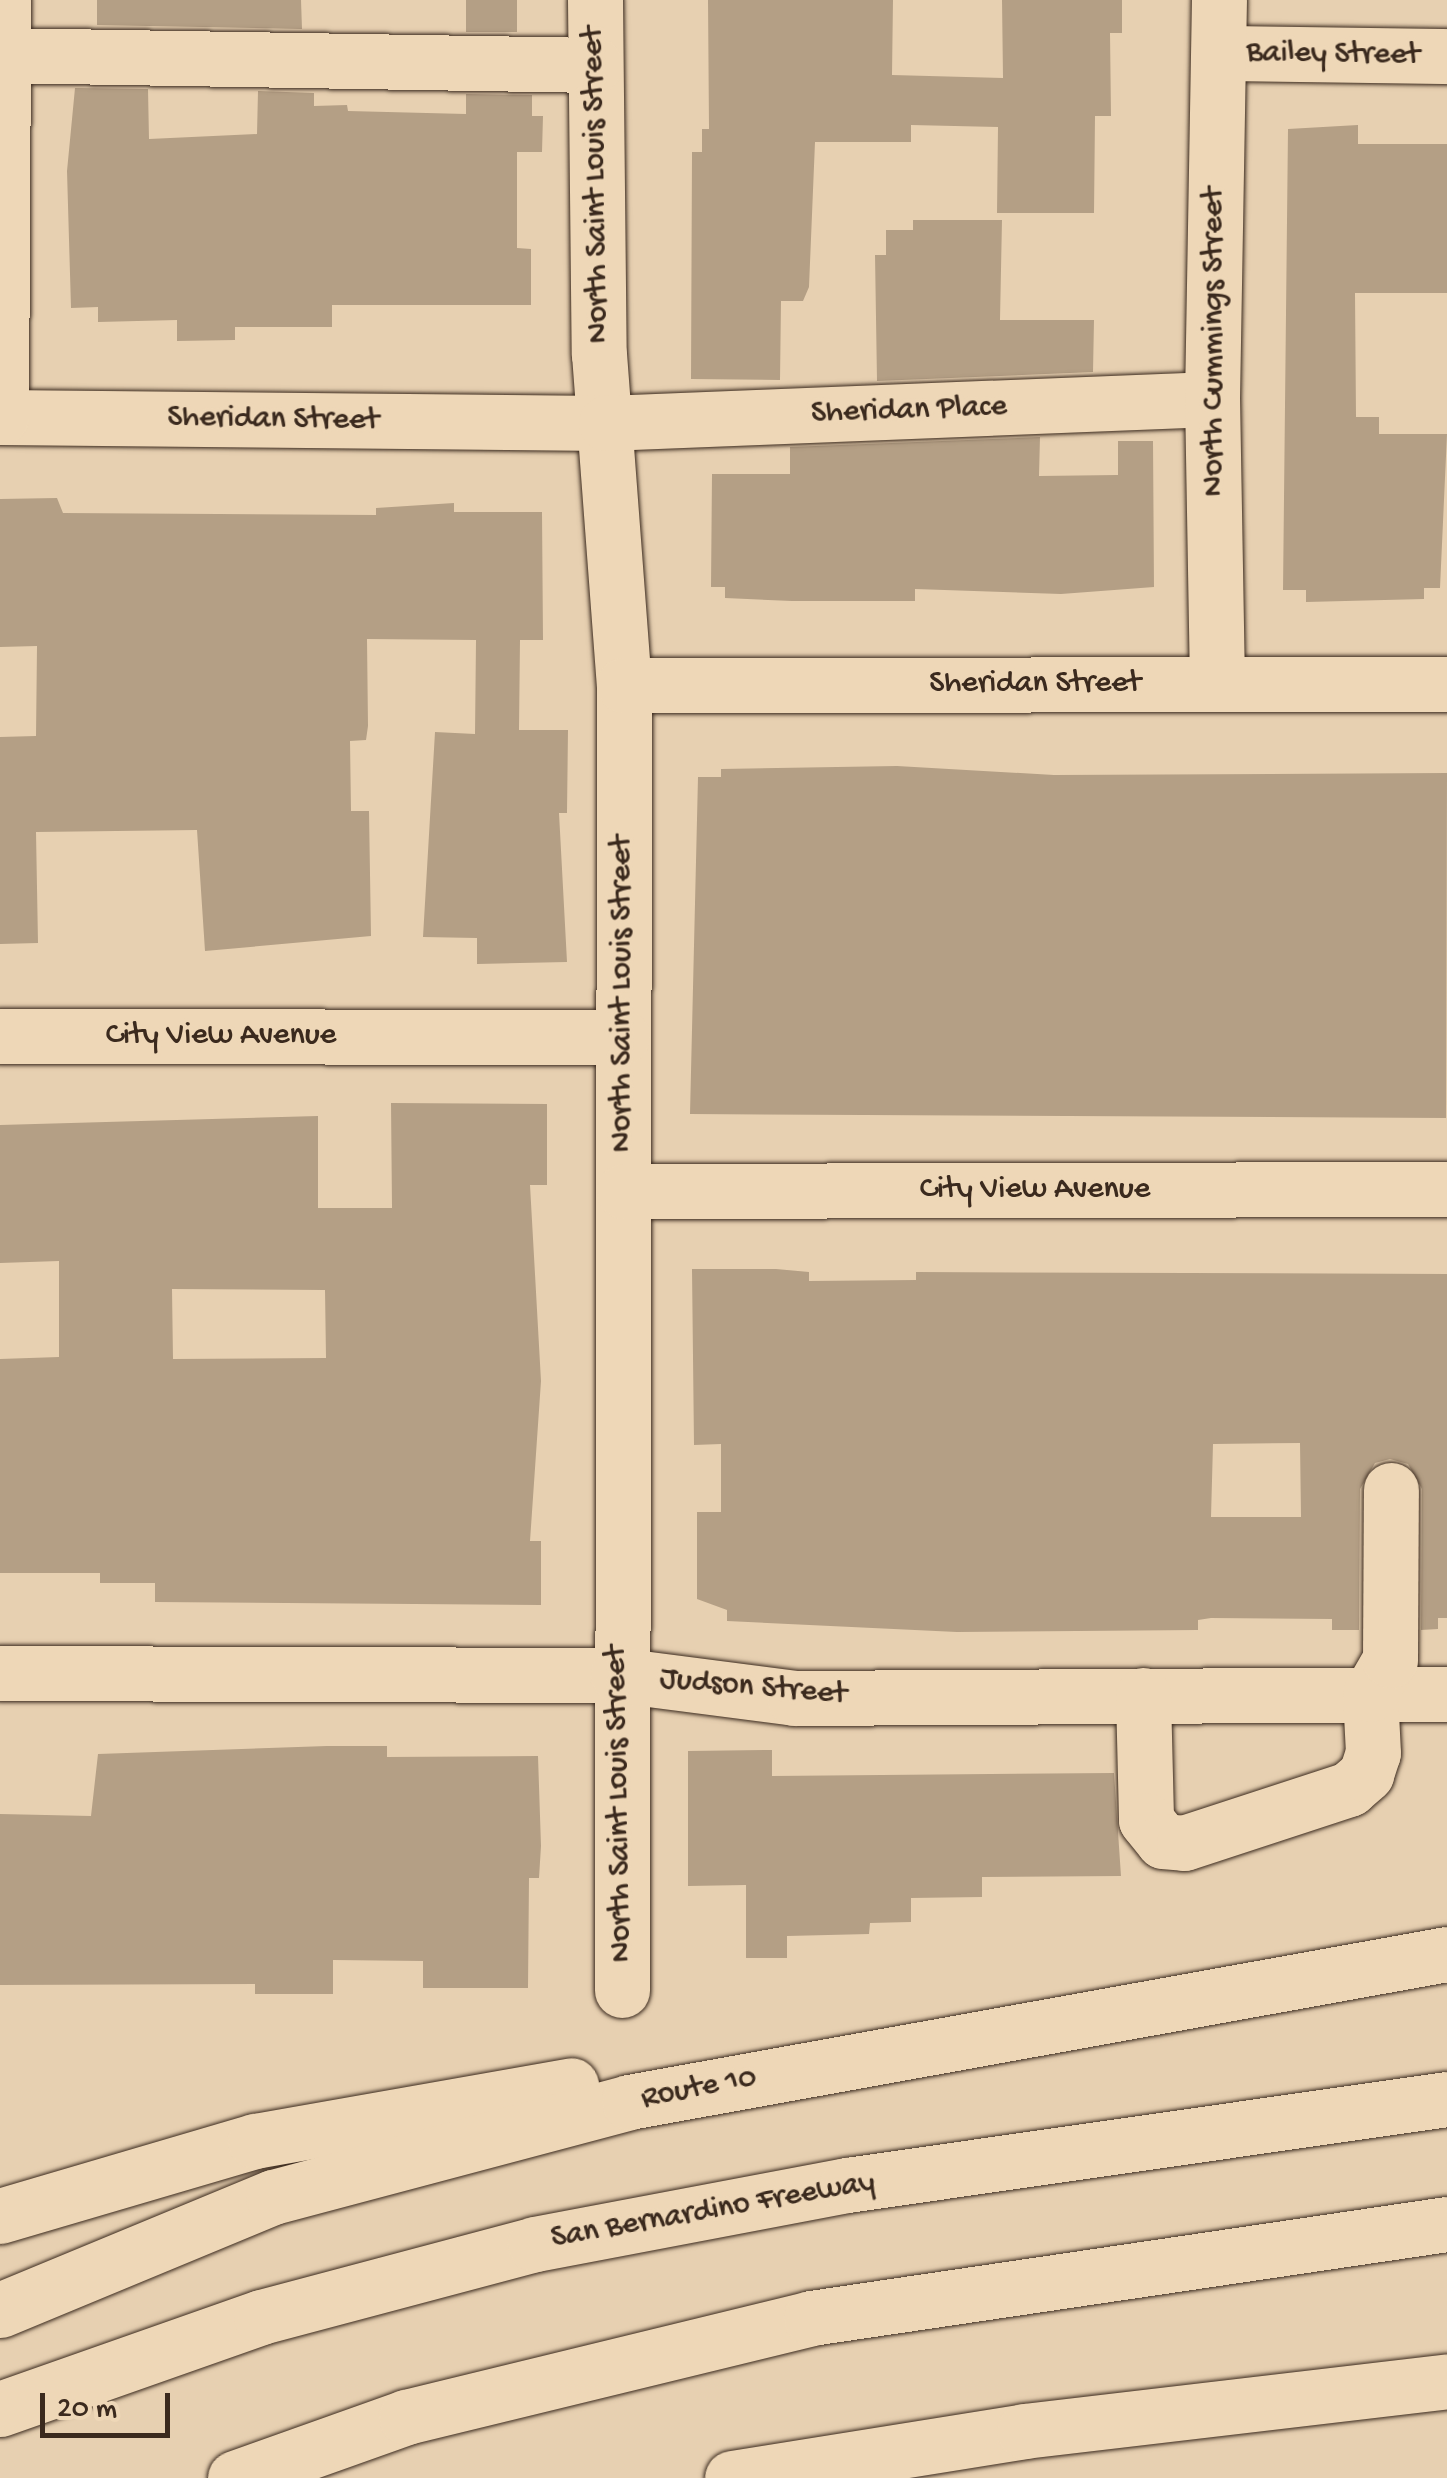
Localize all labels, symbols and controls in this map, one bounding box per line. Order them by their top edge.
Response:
street label: North Saint Louis Street [575,26,619,344]
street label: Bailey Street [1246,34,1420,76]
street label: North Cummings Street [1196,187,1234,497]
street label: Sheridan Place [810,388,1008,434]
street label: Sheridan Street [167,399,379,441]
street label: Sheridan Street [929,665,1141,703]
street label: North Saint Louis Street [604,835,642,1153]
street label: City View Avenue [106,1017,336,1055]
street label: City View Avenue [920,1171,1150,1209]
street label: North Saint Louis Street [598,1645,642,1963]
street label: Judson Street [658,1661,848,1715]
street label: Route 10 [638,2059,760,2119]
street label: San Bernardino Freeway [548,2164,878,2258]
scale bar [45,2373,175,2435]
text: 20 m [57,2393,117,2428]

